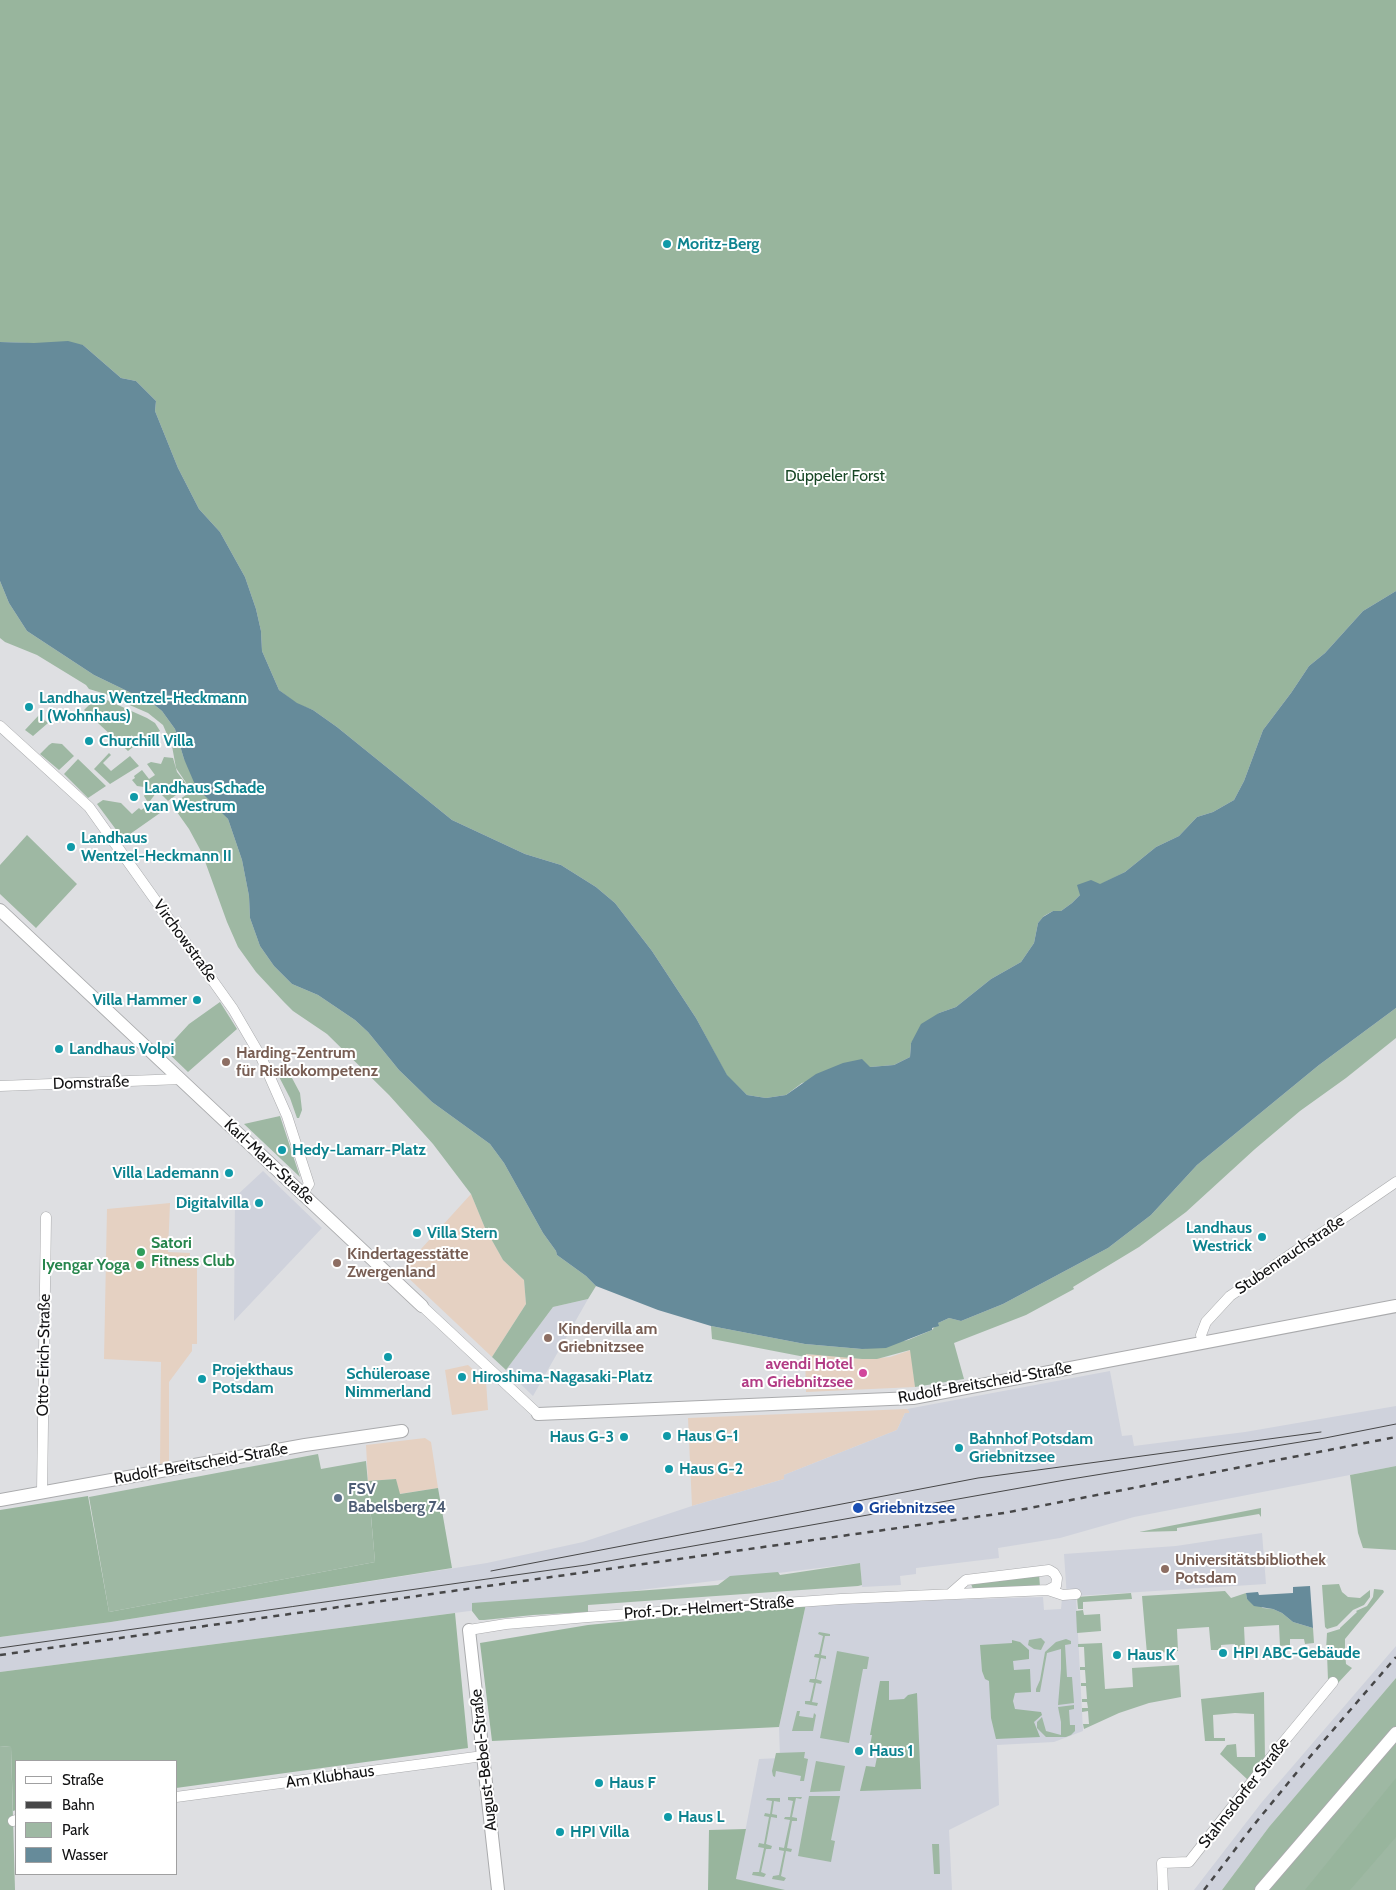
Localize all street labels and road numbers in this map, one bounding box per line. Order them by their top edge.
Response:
street label: Virchowstraße [149,896,221,986]
street label: Domstraße [53,1072,129,1094]
street label: Karl-Marx-Straße [220,1115,318,1209]
street label: Stubenrauchstraße [1232,1211,1348,1299]
street label: Otto-Erich-Straße [33,1293,55,1417]
street label: Rudolf-Breitscheid-Straße [897,1358,1073,1408]
street label: Rudolf-Breitscheid-Straße [113,1439,289,1489]
street label: Prof.-Dr.-Helmert-Straße [623,1592,795,1624]
street label: August-Bebel-Straße [467,1688,501,1832]
street label: Stahnsdorfer Straße [1195,1734,1293,1852]
street label: Am Klubhaus [285,1761,375,1793]

